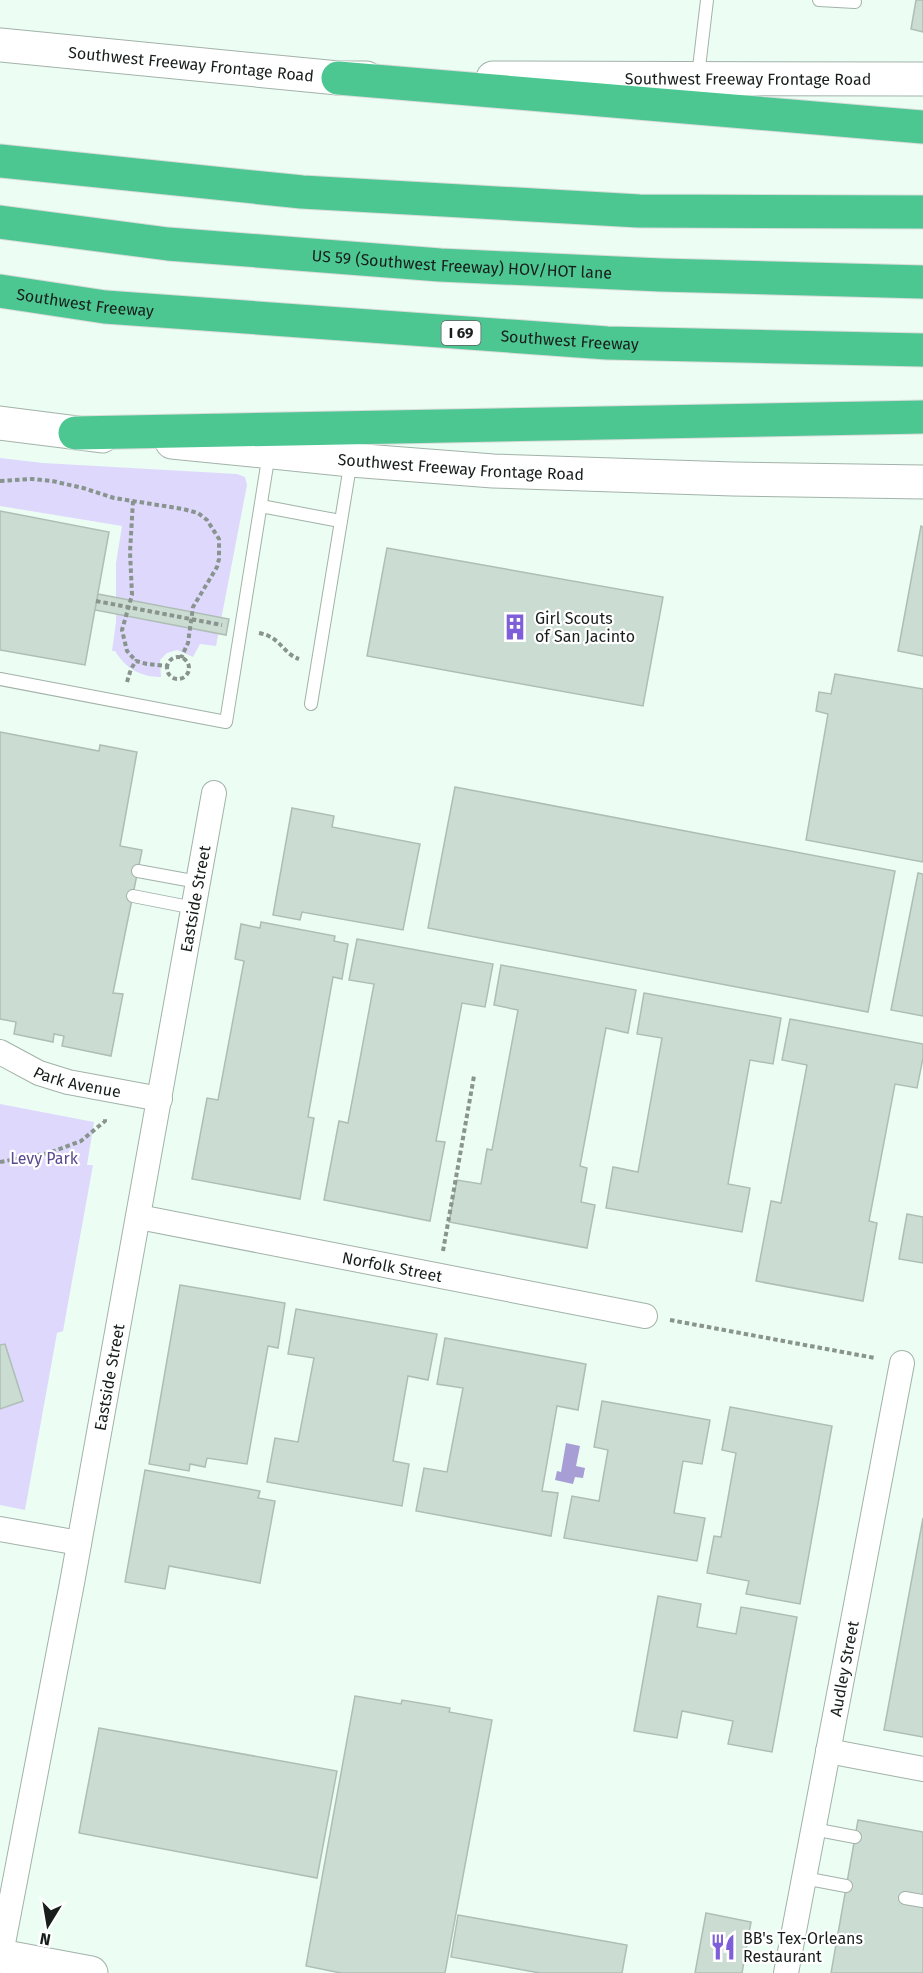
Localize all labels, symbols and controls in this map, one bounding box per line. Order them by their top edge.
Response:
street label: Southwest Freeway Frontage Road [67,42,315,85]
street label: Southwest Freeway Frontage Road [625,69,871,88]
street label: US 59 (Southwest Freeway) HOV/HOT lane [311,246,612,282]
street label: Southwest Freeway [15,284,155,320]
road number: I 69 [442,321,480,345]
street label: Southwest Freeway [500,326,639,353]
street label: Southwest Freeway Frontage Road [337,449,584,484]
place label: Girl Scouts of San Jacinto [535,609,635,646]
building icon: Girl Scouts of San Jacinto [500,612,530,642]
street label: Eastside Street [176,844,214,954]
street label: Park Avenue [30,1062,123,1101]
park label: Levy Park [10,1149,79,1168]
street label: Norfolk Street [340,1247,444,1286]
street label: Eastside Street [90,1322,128,1432]
street label: Audley Street [826,1619,862,1718]
north arrow [18,1895,78,1955]
text: N [38,1929,52,1950]
place label: BB's Tex-Orleans Restaurant [743,1929,863,1966]
restaurant icon: BB's Tex-Orleans Restaurant [708,1932,738,1962]

